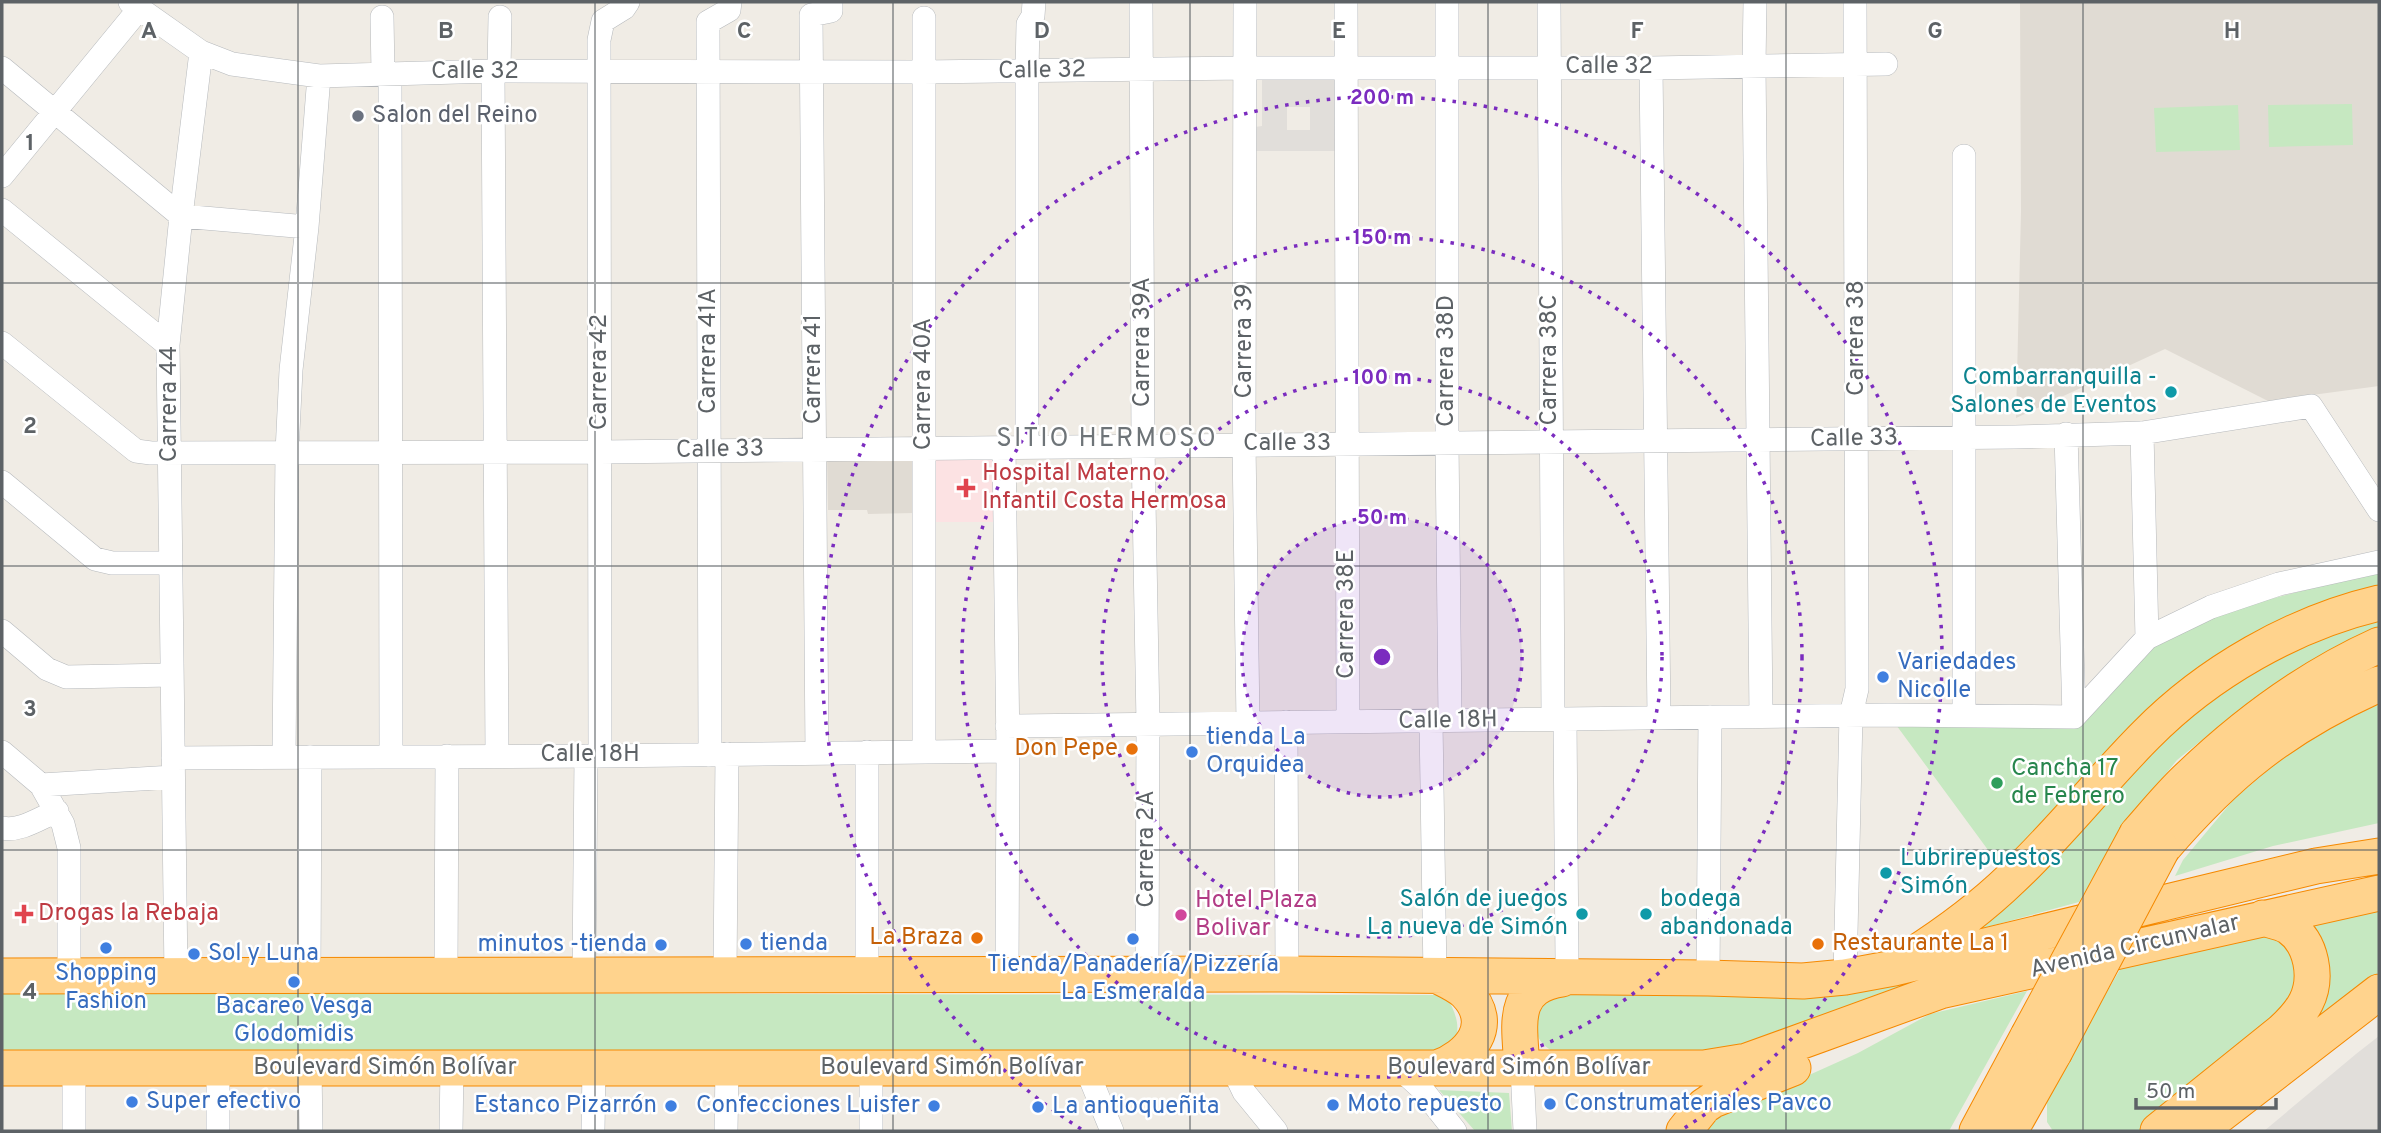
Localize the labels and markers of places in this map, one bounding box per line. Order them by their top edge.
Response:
place label: Salon del Reino [372,101,538,131]
marker: Salon del Reino [350,108,366,124]
place label: Combarranquilla - Salones de Eventos [1950,363,2157,421]
marker: Combarranquilla - Salones de Eventos [2163,384,2179,400]
place label: Hospital Materno Infantil Costa Hermosa [982,459,1227,517]
marker: Hospital Materno Infantil Costa Hermosa [956,478,976,498]
centre of rings [1370,645,1394,669]
place label: Variedades Nicolle [1897,648,2016,706]
marker: Variedades Nicolle [1875,669,1891,685]
place label: tienda La Orquidea [1206,723,1306,781]
place label: Don Pepe [1014,734,1118,764]
marker: Don Pepe [1124,741,1140,757]
marker: tienda La Orquidea [1184,744,1200,760]
place label: Cancha 17 de Febrero [2011,754,2125,812]
marker: Cancha 17 de Febrero [1989,775,2005,791]
place label: Lubrirepuestos Simón [1900,844,2061,902]
marker: Lubrirepuestos Simón [1878,865,1894,881]
place label: Salón de juegos La nueva de Simón [1367,885,1568,943]
place label: bodega abandonada [1660,885,1793,943]
place label: Hotel Plaza Bolivar [1195,886,1317,944]
place label: Drogas la Rebaja [38,899,219,929]
marker: Drogas la Rebaja [16,906,32,922]
marker: Salón de juegos La nueva de Simón [1574,906,1590,922]
marker: bodega abandonada [1638,906,1654,922]
marker: Hotel Plaza Bolivar [1173,907,1189,923]
place label: La Braza [869,923,963,953]
place label: tienda [760,929,828,959]
place label: Restaurante La 1 [1832,929,2009,959]
place label: minutos -tienda [478,930,647,960]
marker: La Braza [969,930,985,946]
marker: Tienda/Panadería/Pizzería La Esmeralda [1125,931,1141,947]
marker: tienda [738,936,754,952]
marker: Restaurante La 1 [1810,936,1826,952]
marker: minutos -tienda [653,937,669,953]
place label: Sol y Luna [208,939,319,969]
marker: Shopping Fashion [98,940,114,956]
marker: Sol y Luna [186,946,202,962]
place label: Tienda/Panadería/Pizzería La Esmeralda [987,950,1279,1008]
place label: Shopping Fashion [55,959,157,1017]
marker: Bacareo Vesga Glodomidis [286,974,302,990]
place label: Bacareo Vesga Glodomidis [215,992,373,1050]
place label: Super efectivo [146,1087,301,1117]
place label: Construmateriales Pavco [1564,1089,1832,1119]
place label: Moto repuesto [1347,1090,1502,1120]
place label: Estanco Pizarrón [474,1091,657,1121]
place label: Confecciones Luisfer [696,1091,920,1121]
place label: La antioqueñita [1052,1092,1219,1122]
marker: Super efectivo [124,1094,140,1110]
marker: Construmateriales Pavco [1542,1096,1558,1112]
marker: Moto repuesto [1325,1097,1341,1113]
marker: Estanco Pizarrón [663,1098,679,1114]
marker: Confecciones Luisfer [926,1098,942,1114]
marker: La antioqueñita [1030,1099,1046,1115]

